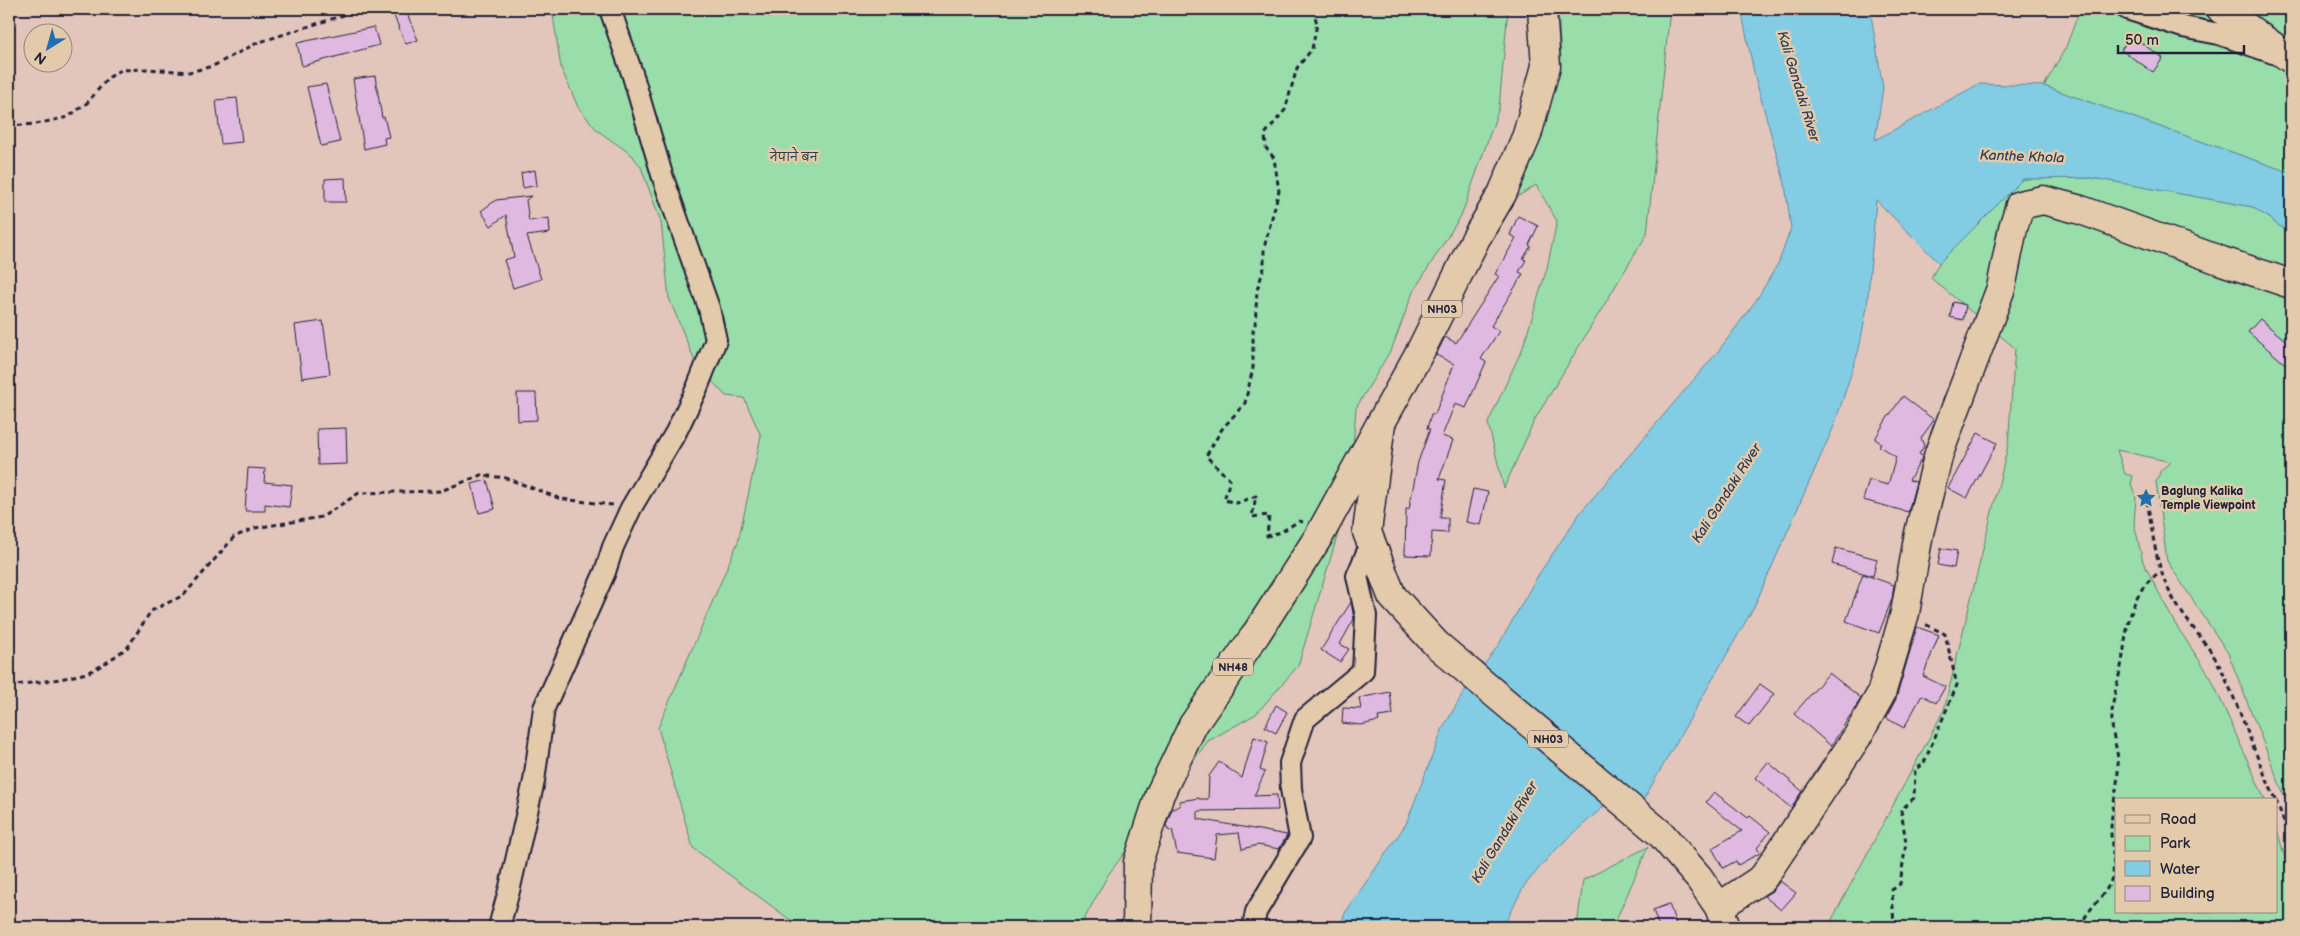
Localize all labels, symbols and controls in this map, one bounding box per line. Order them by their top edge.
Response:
north arrow [22,22,72,72]
scale bar [2118,22,2244,54]
water label: Kali Gandaki River [1774,29,1824,145]
text: 50 m [2125,31,2159,50]
text: N [31,48,50,68]
park label: नेपाने बन [769,146,819,165]
water label: Kanthe Khola [1979,147,2065,166]
road number: NH03 [1422,300,1462,318]
water label: Kali Gandaki River [1688,440,1765,546]
place label: Baglung Kalika Temple Viewpoint [2161,484,2255,513]
place icon: Baglung Kalika Temple Viewpoint [2135,487,2157,509]
road number: NH48 [1213,659,1253,676]
road number: NH03 [1528,731,1568,748]
water label: Kali Gandaki River [1468,778,1542,886]
legend [2115,798,2278,914]
text: Road [2160,810,2196,829]
text: Park [2160,834,2191,853]
text: Water [2160,860,2200,879]
text: Building [2160,884,2215,903]

